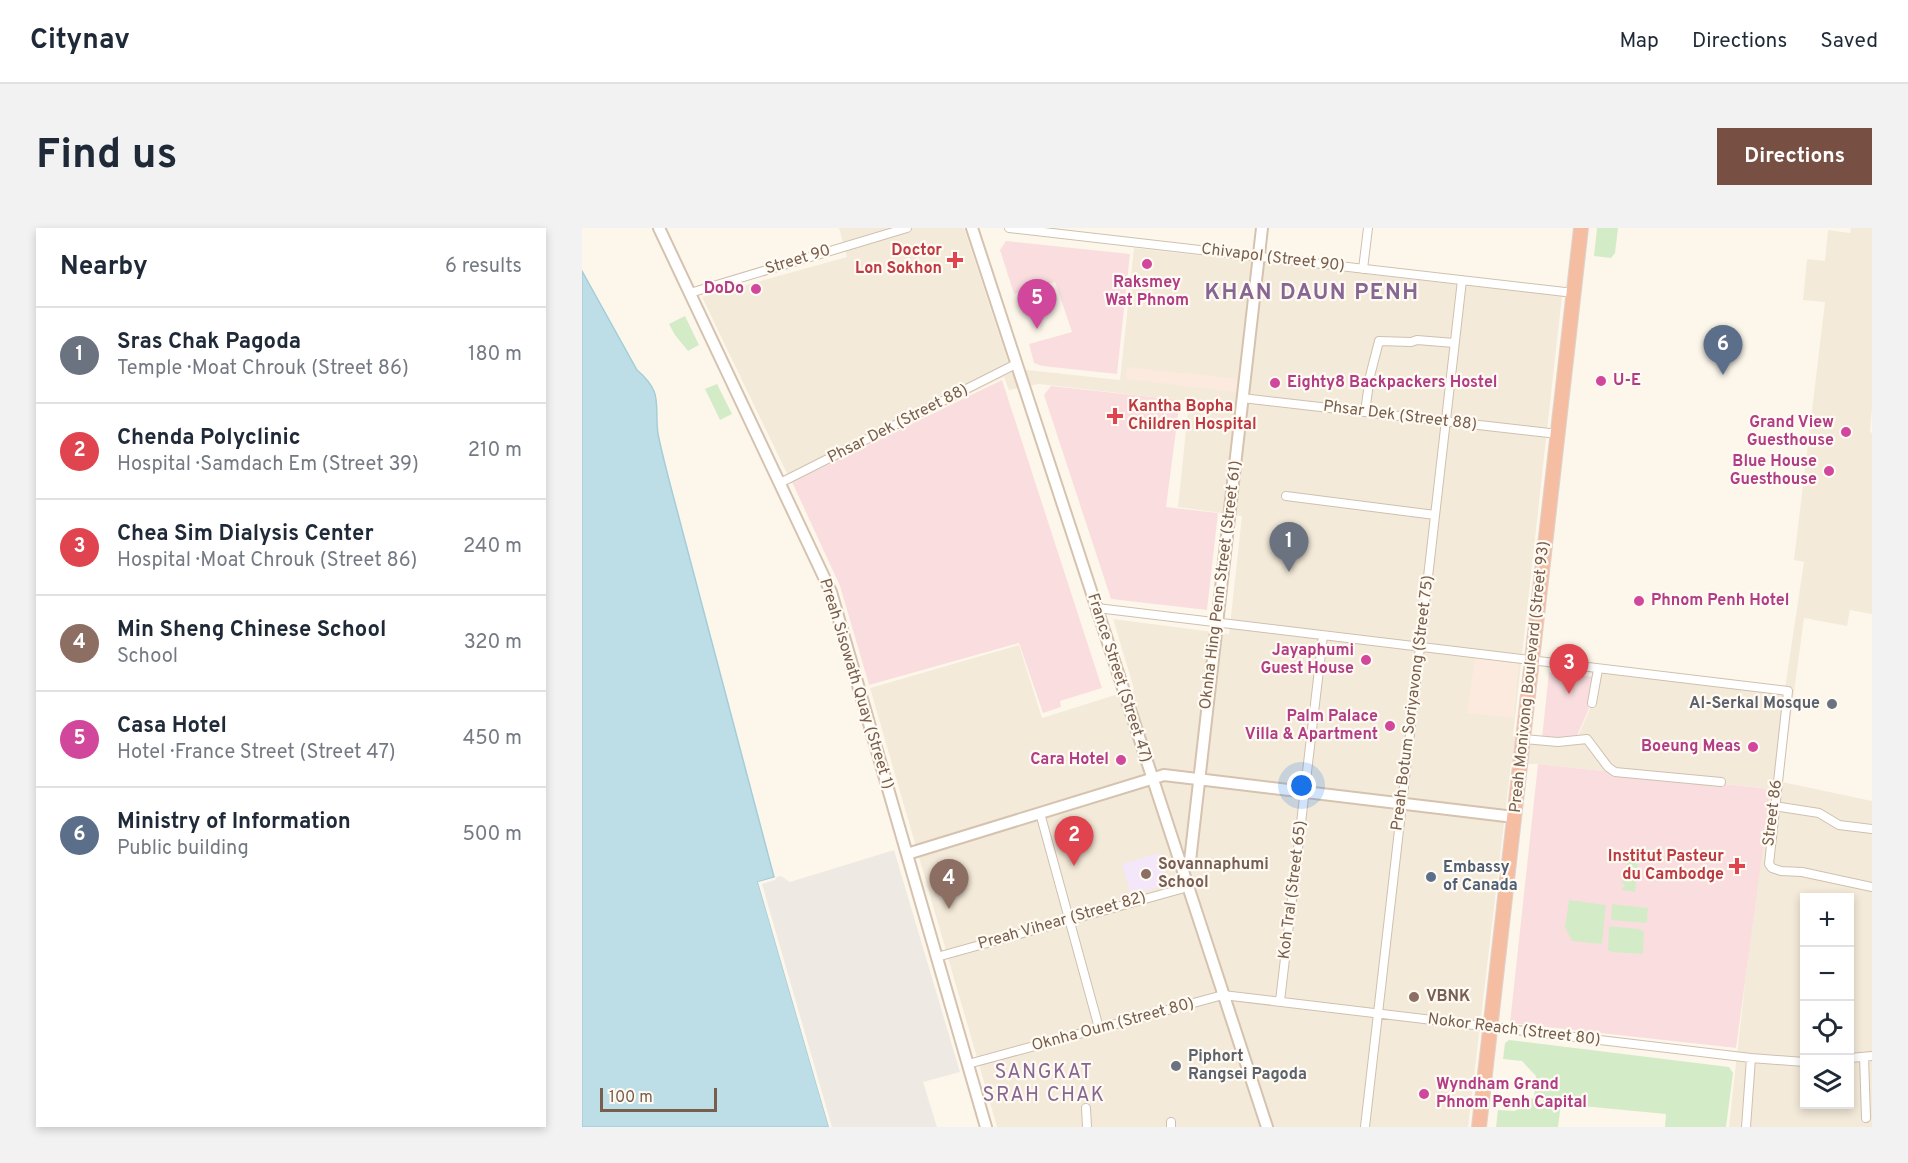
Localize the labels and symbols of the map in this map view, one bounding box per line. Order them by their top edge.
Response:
street label: Chivapol (Street 90) [1200,239,1346,277]
street label: Street 90 [763,241,833,279]
place label: Doctor Lon Sokhon [855,241,942,279]
marker: Doctor Lon Sokhon [946,251,964,269]
marker: Raksmey Wat Phnom [1140,257,1154,271]
place label: Raksmey Wat Phnom [1105,273,1189,311]
place label: DoDo [704,279,744,299]
pin: 5 [1018,279,1056,329]
district label: KHAN DAUN PENH [1204,280,1420,307]
marker: DoDo [749,282,763,296]
pin: 6 [1704,326,1742,375]
place label: U-E [1613,371,1641,391]
place label: Eighty8 Backpackers Hostel [1287,373,1498,393]
marker: U-E [1594,374,1608,388]
marker: Eighty8 Backpackers Hostel [1268,376,1282,390]
street label: Phsar Dek (Street 88) [824,380,972,468]
place label: Kantha Bopha Children Hospital [1128,397,1257,435]
street label: Phsar Dek (Street 88) [1322,397,1478,435]
marker: Kantha Bopha Children Hospital [1106,407,1124,425]
place label: Grand View Guesthouse [1747,413,1834,451]
marker: Grand View Guesthouse [1839,425,1853,439]
place label: Blue House Guesthouse [1730,452,1817,490]
street label: Oknha Hing Penn Street (Street 61) [1196,459,1246,711]
marker: Blue House Guesthouse [1822,464,1836,478]
pin: 1 [1270,522,1308,572]
street label: Preah Monivong Boulevard (Street 93) [1506,540,1554,814]
street label: Preah Botum Soriyavong (Street 75) [1387,574,1439,832]
street label: Preah Sisowath Quay (Street 1) [814,576,898,792]
street label: France Street (Street 47) [1082,591,1156,765]
place label: Phnom Penh Hotel [1651,591,1789,611]
marker: Phnom Penh Hotel [1632,594,1646,608]
place label: Jayaphumi Guest House [1260,641,1354,679]
pin: 3 [1550,644,1588,694]
marker: Jayaphumi Guest House [1359,653,1373,667]
place label: Al-Serkal Mosque [1689,694,1820,714]
marker: Al-Serkal Mosque [1825,697,1839,711]
place label: Palm Palace Villa & Apartment [1245,707,1378,745]
marker: Palm Palace Villa & Apartment [1383,719,1397,733]
place label: Boeung Meas [1641,737,1741,757]
marker: Boeung Meas [1746,740,1760,754]
place label: Cara Hotel [1030,750,1109,770]
marker: Cara Hotel [1114,753,1128,767]
your location [1287,771,1316,800]
street label: Street 86 [1759,778,1787,848]
pin: 2 [1054,816,1094,866]
street label: Koh Tral (Street 65) [1275,819,1311,961]
place label: Institut Pasteur du Cambodge [1608,847,1724,885]
place label: Sovannaphumi School [1158,855,1269,893]
marker: Institut Pasteur du Cambodge [1728,857,1746,875]
place label: Embassy of Canada [1443,858,1518,896]
pin: 4 [930,860,968,909]
marker: Sovannaphumi School [1139,867,1153,881]
marker: Embassy of Canada [1424,870,1438,884]
street label: Preah Vihear (Street 82) [976,887,1148,955]
place label: VBNK [1426,987,1470,1007]
marker: VBNK [1407,990,1421,1004]
street label: Oknha Oum (Street 80) [1030,994,1196,1056]
street label: Nokor Reach (Street 80) [1426,1009,1602,1051]
place label: Piphort Rangsei Pagoda [1188,1047,1307,1085]
marker: Piphort Rangsei Pagoda [1169,1059,1183,1073]
district label: SANGKAT SRAH CHAK [983,1060,1105,1109]
place label: Wyndham Grand Phnom Penh Capital [1436,1075,1587,1113]
scale bar [600,1085,717,1112]
marker: Wyndham Grand Phnom Penh Capital [1417,1087,1431,1101]

